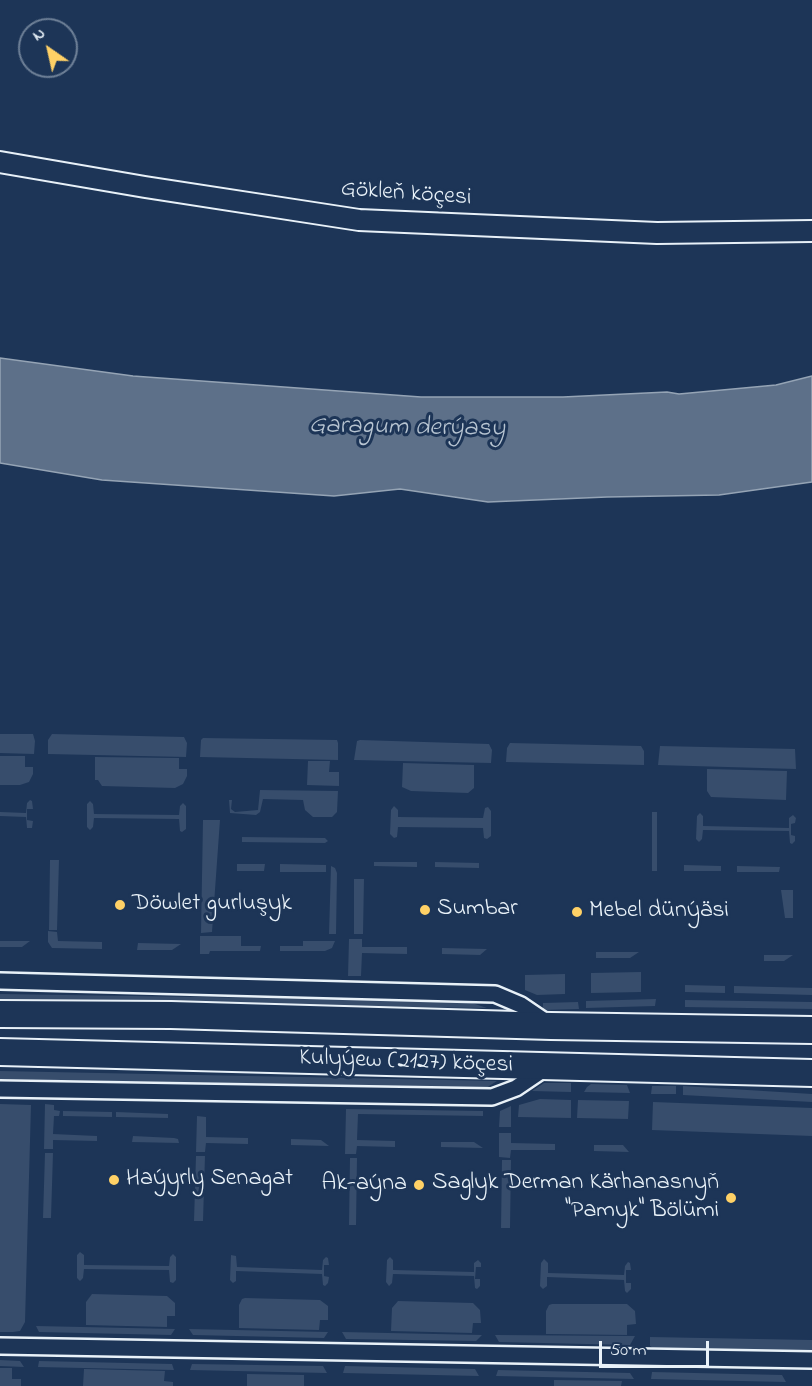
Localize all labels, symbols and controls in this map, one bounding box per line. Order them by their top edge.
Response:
north arrow [18,18,78,78]
text: N [28,22,50,48]
street label: Gökleň köçesi [340,176,472,214]
water label: Garagum derýasy [309,412,505,446]
place label: Döwlet gurluşyk [132,891,292,919]
place label: Sumbar [437,896,518,924]
marker: Döwlet gurluşyk [113,898,127,912]
place label: Mebel dünýäsi [589,898,729,926]
marker: Sumbar [418,903,432,917]
marker: Mebel dünýäsi [570,905,584,919]
street label: Kulyýew (2127) köçesi [299,1045,513,1081]
place label: Haýyrly Senagat [126,1166,293,1194]
place label: Saglyk Derman Kärhanasnyň "Pamyk" Bölümi [432,1170,719,1226]
place label: Ak-aýna [322,1171,407,1199]
marker: Haýyrly Senagat [107,1173,121,1187]
marker: Ak-aýna [412,1178,426,1192]
marker: Saglyk Derman Kärhanasnyň "Pamyk" Bölümi [724,1191,738,1205]
scale bar [602,1329,712,1367]
text: 50 m [610,1338,647,1364]

